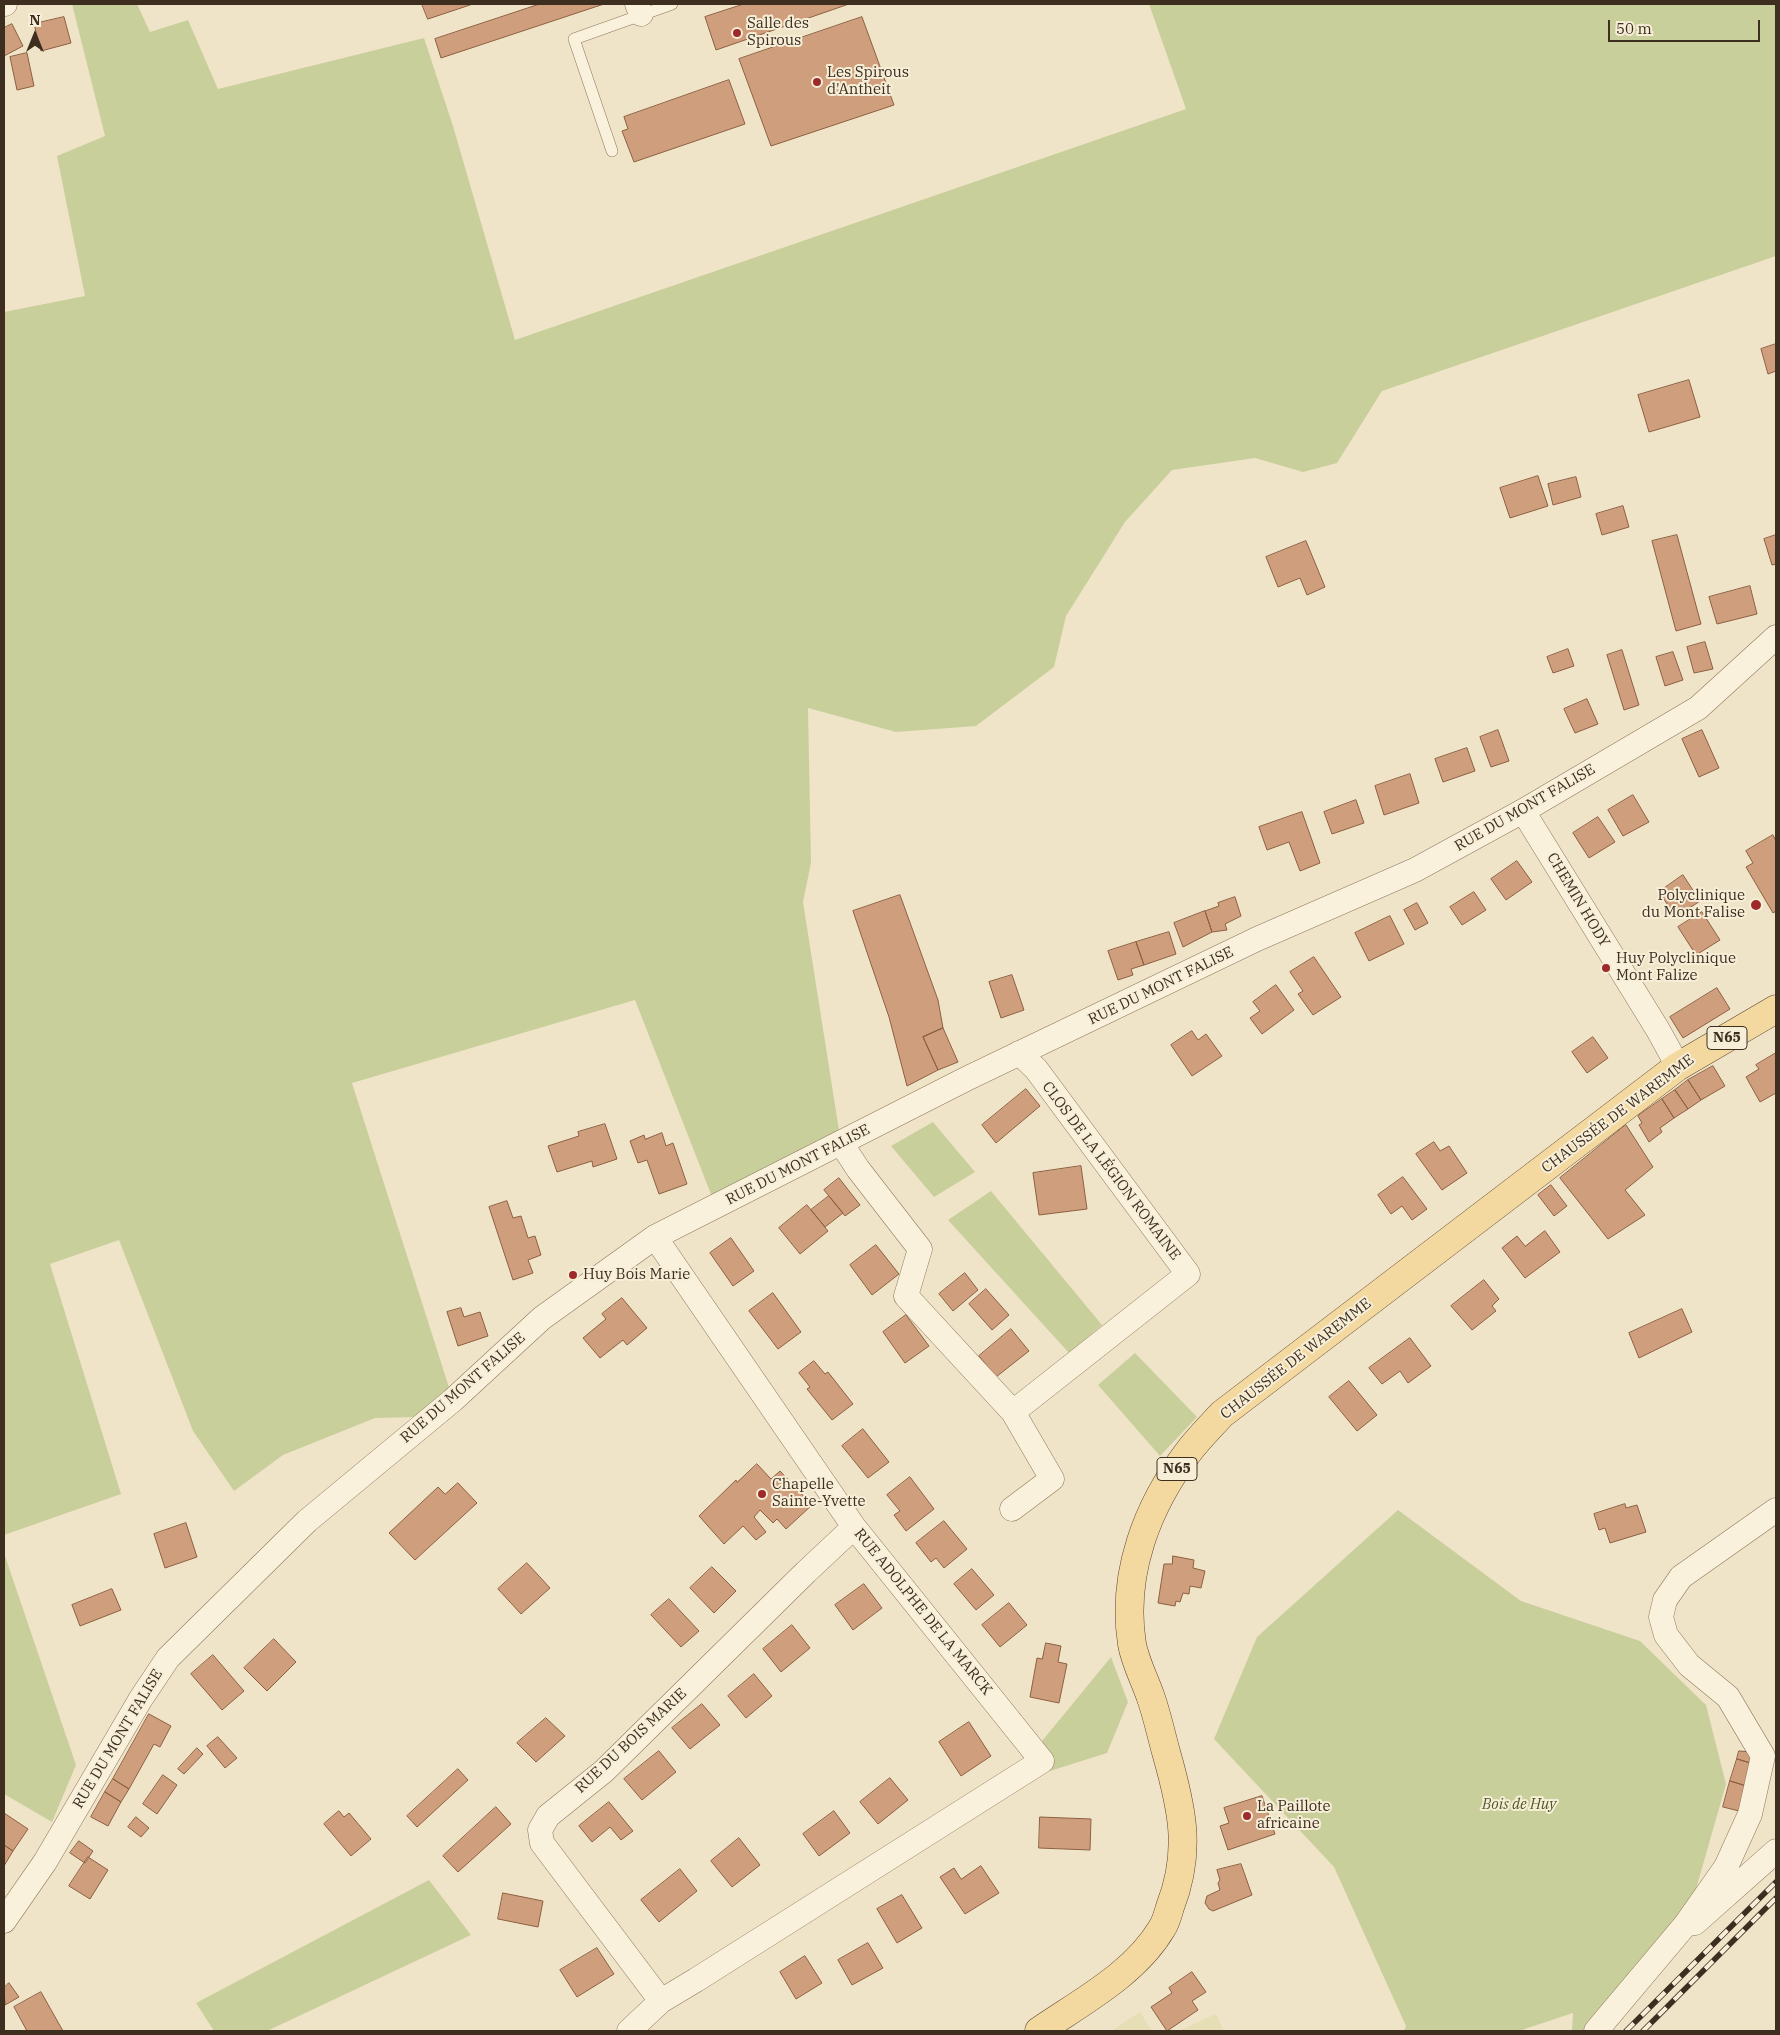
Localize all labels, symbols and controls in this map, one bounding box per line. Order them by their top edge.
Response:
north arrow [10,10,60,60]
scale bar [1610,10,1762,42]
text: N [29,11,41,29]
place label: Salle des Spirous [747,15,809,50]
text: 50 m [1616,19,1652,38]
marker: Salle des Spirous [731,27,743,39]
place label: Les Spirous d'Antheit [827,64,909,99]
marker: Les Spirous d'Antheit [811,76,823,88]
street label: RUE DU MONT FALISE [1452,760,1598,856]
street label: CHEMIN HODY [1543,850,1613,950]
place label: Polyclinique du Mont Falise [1642,887,1745,922]
marker: Polyclinique du Mont Falise [1749,898,1763,912]
street label: RUE DU MONT FALISE [1085,943,1237,1029]
place label: Huy Polyclinique Mont Falize [1616,950,1736,985]
marker: Huy Polyclinique Mont Falize [1600,962,1612,974]
road number: N65 [1707,1026,1747,1050]
street label: CHAUSSÉE DE WAREMME [1538,1051,1698,1177]
street label: CLOS DE LA LÉGION ROMAINE [1038,1078,1184,1264]
street label: RUE DU MONT FALISE [723,1121,873,1209]
place label: Huy Bois Marie [583,1266,690,1284]
marker: Huy Bois Marie [567,1269,579,1281]
street label: CHAUSSÉE DE WAREMME [1217,1295,1375,1423]
street label: RUE DU MONT FALISE [397,1329,529,1447]
road number: N65 [1157,1458,1197,1480]
place label: Chapelle Sainte-Yvette [772,1476,865,1511]
marker: Chapelle Sainte-Yvette [756,1488,768,1500]
street label: RUE ADOLPHE DE LA MARCK [850,1525,996,1699]
street label: RUE DU MONT FALISE [69,1666,167,1812]
street label: RUE DU BOIS MARIE [572,1685,690,1797]
park label: Bois de Huy [1482,1796,1556,1814]
place label: La Paillote africaine [1257,1798,1330,1833]
marker: La Paillote africaine [1241,1810,1253,1822]

